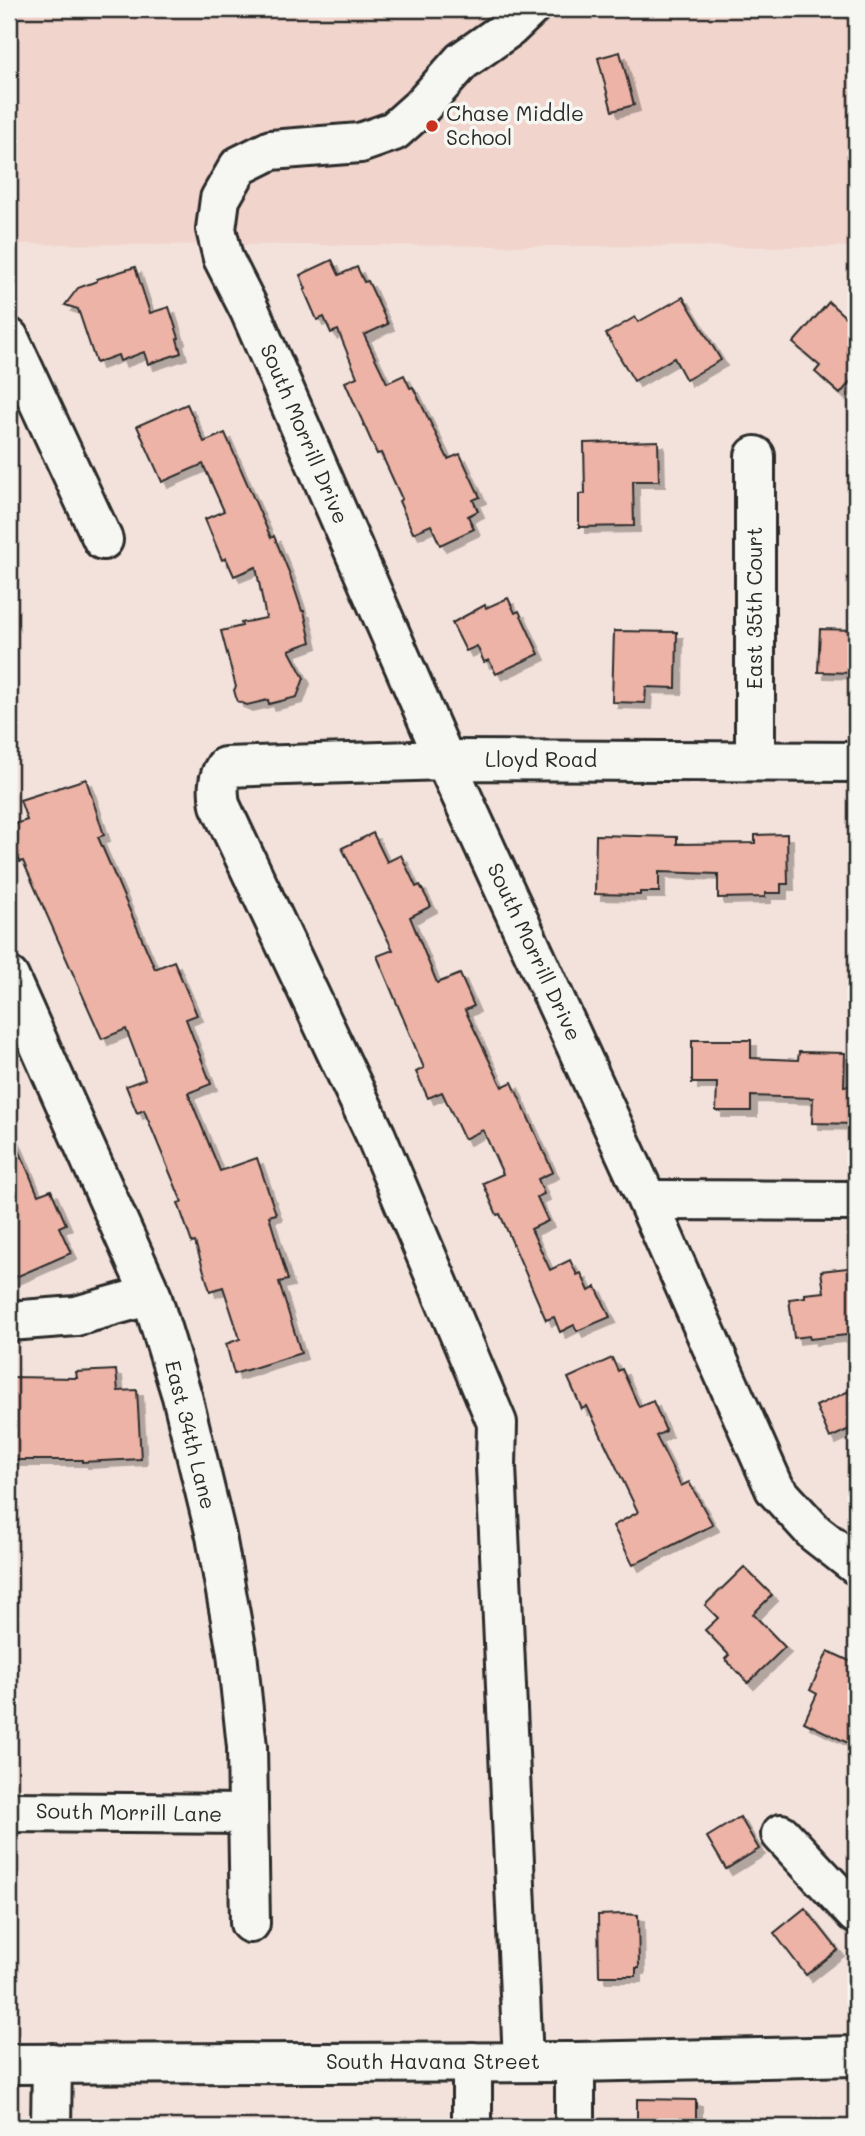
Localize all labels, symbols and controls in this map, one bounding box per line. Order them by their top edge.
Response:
place label: Chase Middle School [446,99,584,150]
marker: Chase Middle School [424,118,440,134]
street label: South Morrill Drive [255,339,356,528]
street label: East 35th Court [740,527,767,689]
street label: Lloyd Road [485,745,597,772]
street label: South Morrill Drive [482,858,588,1045]
street label: East 34th Lane [160,1357,223,1512]
street label: South Morrill Lane [36,1796,222,1827]
street label: South Havana Street [326,2047,540,2074]

